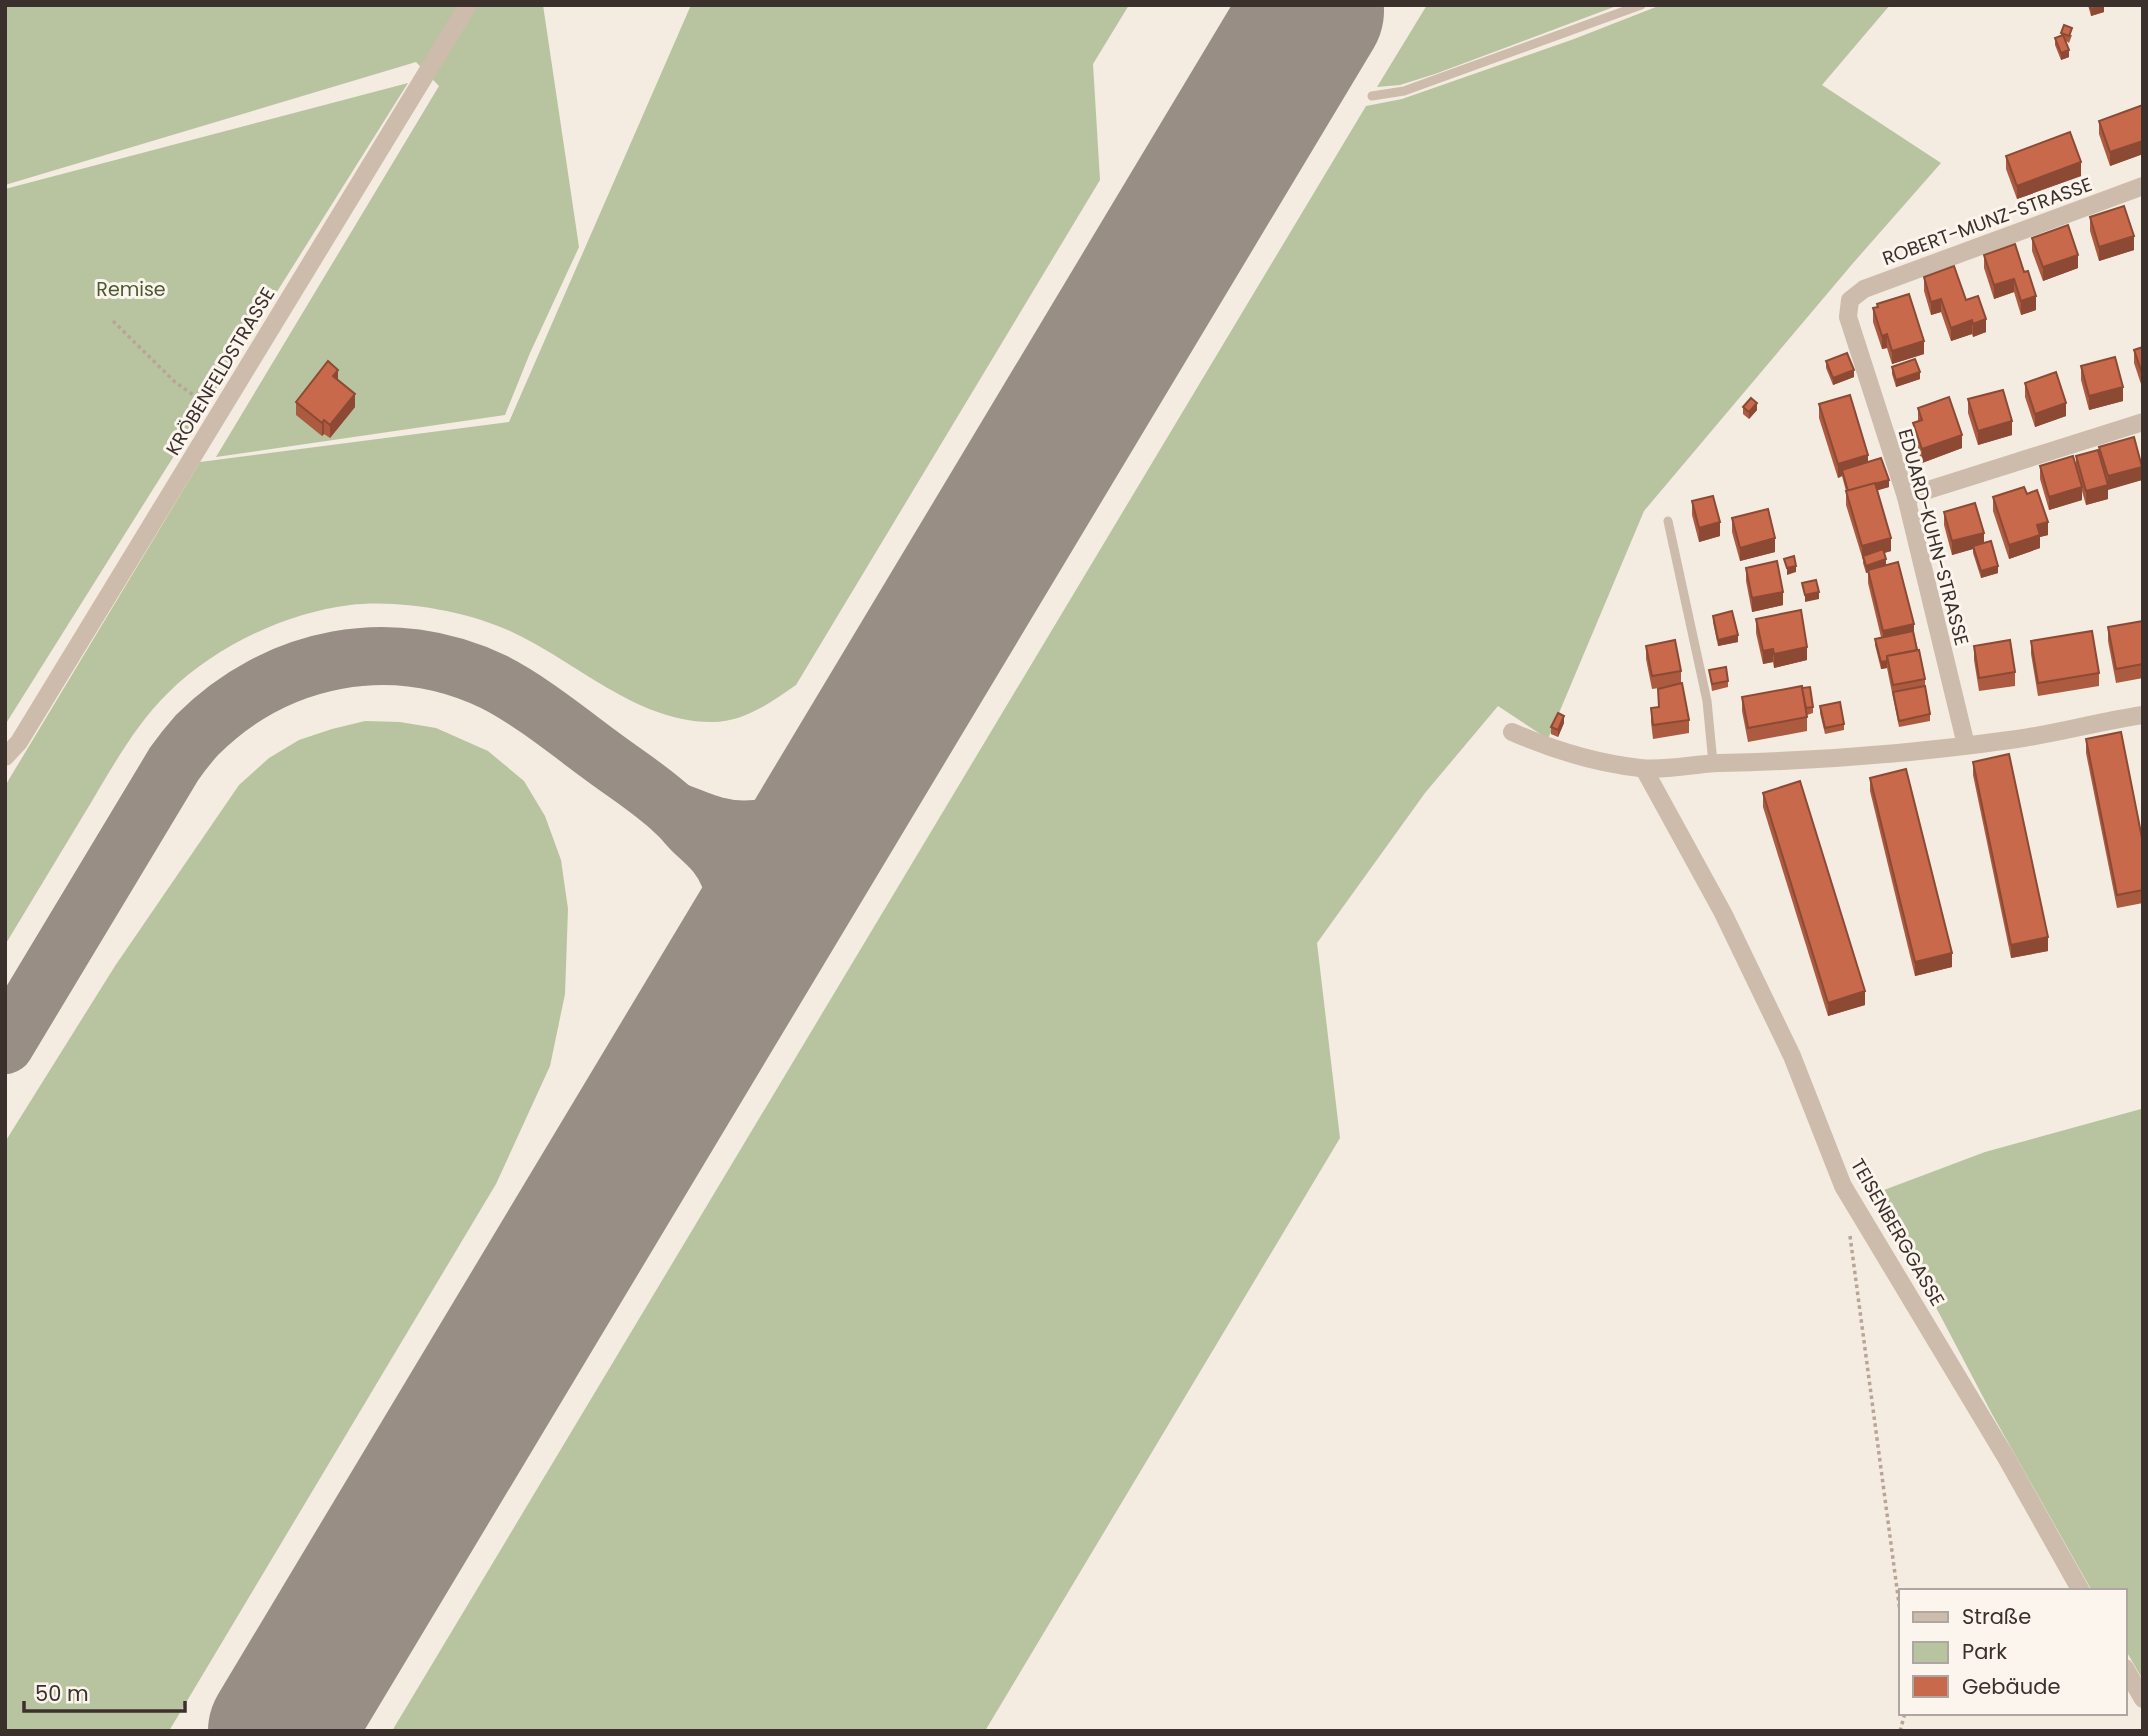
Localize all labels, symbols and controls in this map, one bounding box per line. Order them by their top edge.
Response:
street label: ROBERT-MUNZ-STRASSE [1879,171,2096,272]
park label: Remise [96,276,166,303]
street label: KRÖBENFELDSTRASSE [160,282,281,460]
street label: EDUARD-KUHN-STRASSE [1892,426,1975,648]
street label: TEISENBERGGASSE [1844,1153,1951,1311]
legend [1899,1589,2127,1715]
text: Straße [1962,1602,2031,1631]
text: Park [1962,1637,2007,1666]
scale bar [24,1670,186,1714]
text: Gebäude [1962,1672,2060,1701]
text: 50 m [35,1679,89,1708]

